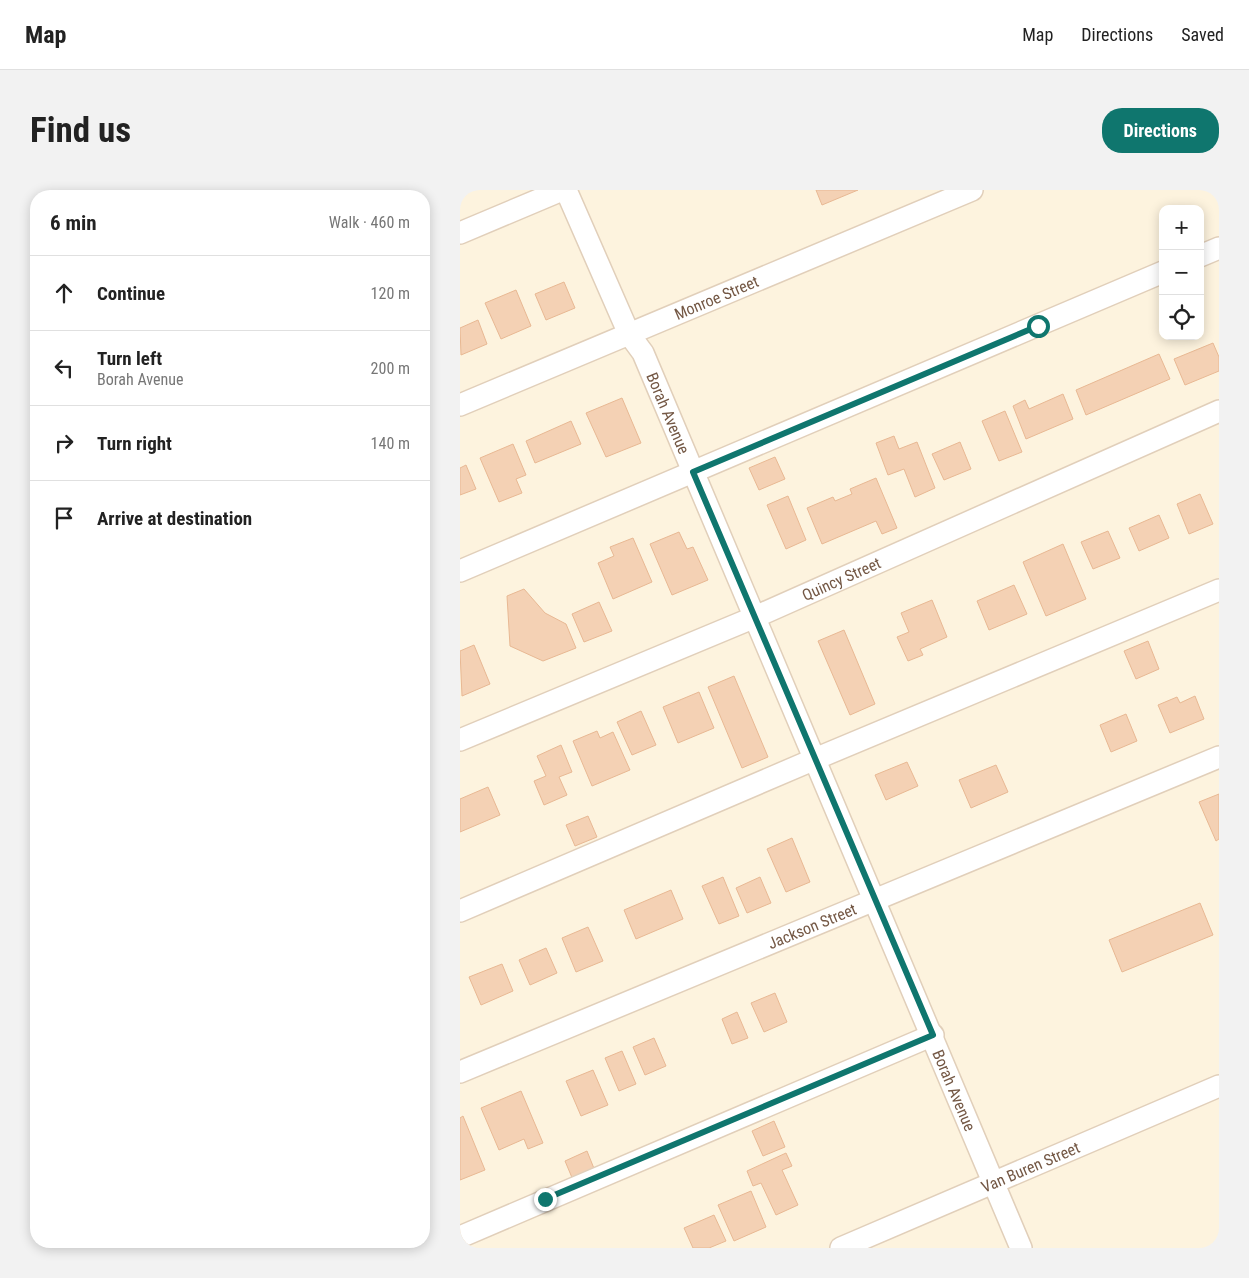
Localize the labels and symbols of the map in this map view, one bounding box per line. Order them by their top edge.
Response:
street label: Monroe Street [671,271,761,323]
route start [1027,315,1050,338]
street label: Borah Avenue [643,370,694,457]
street label: Quincy Street [799,553,884,604]
street label: Jackson Street [765,899,859,953]
street label: Borah Avenue [929,1047,980,1134]
street label: Van Buren Street [978,1137,1083,1196]
route end [534,1188,557,1211]

